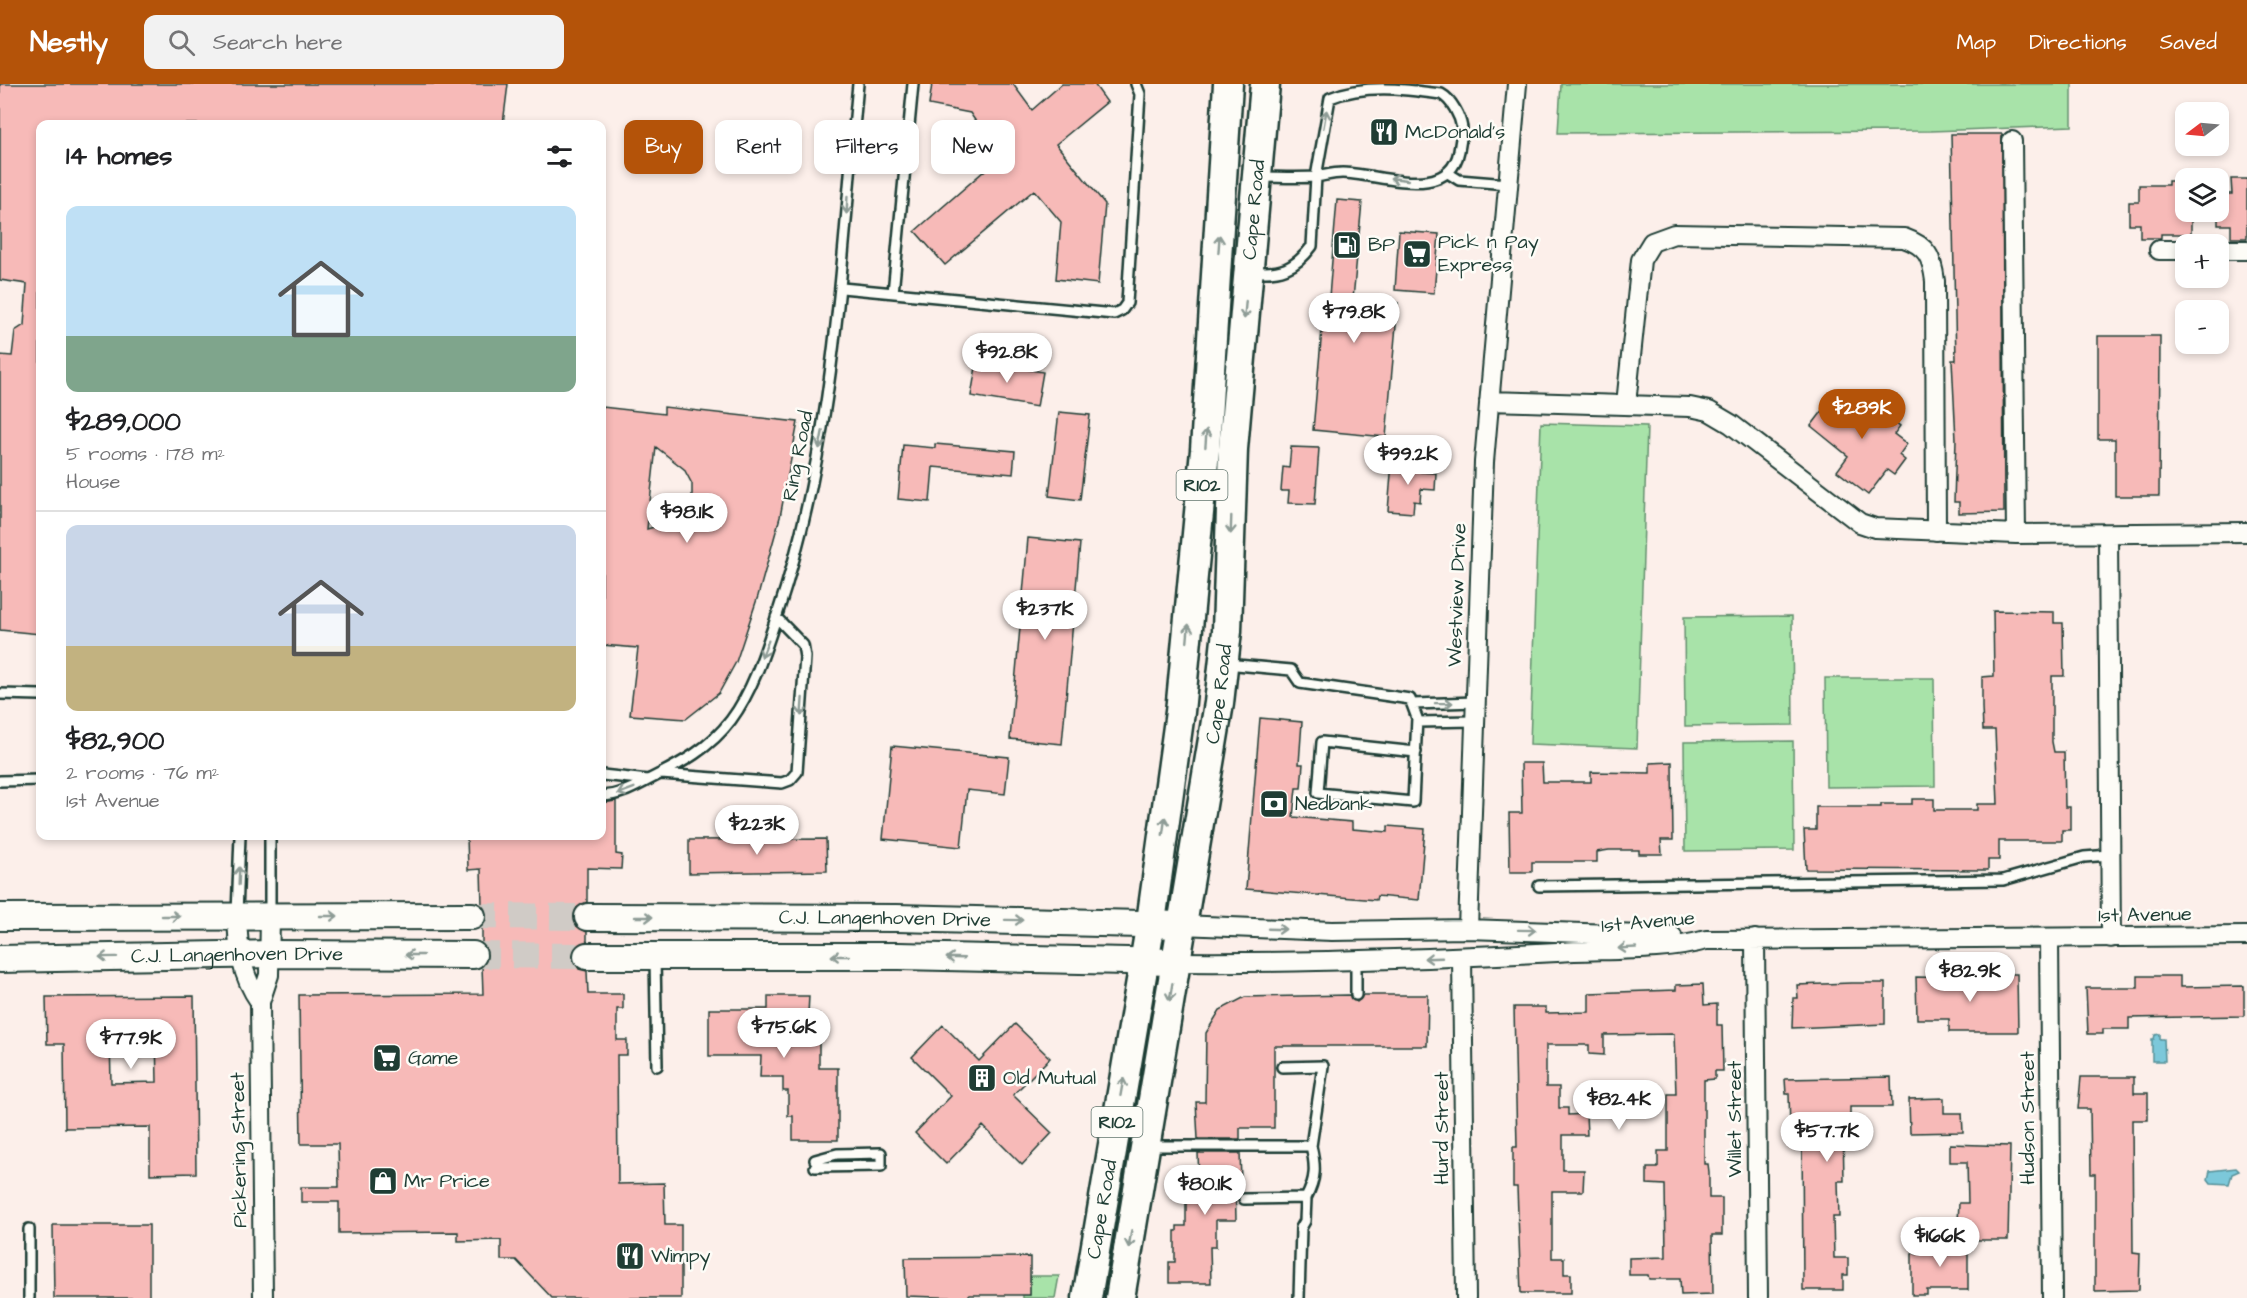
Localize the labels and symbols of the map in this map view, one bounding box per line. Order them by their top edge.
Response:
north arrow [2175,102,2229,156]
one-way arrow [1320,110,1331,129]
restaurant icon: McDonald's [1368,116,1400,148]
place label: McDonald's [1405,118,1505,146]
street label: Cape Road [1236,158,1272,261]
one-way arrow [1390,173,1410,184]
one-way arrow [842,194,853,214]
place label: Pick n Pay Express [1438,228,1539,279]
fuel station icon: BP [1331,229,1363,261]
place label: BP [1368,231,1395,259]
one-way arrow [1214,234,1225,254]
supermarket icon: Pick n Pay Express [1401,238,1433,270]
pin: $79.8K [1305,293,1403,344]
one-way arrow [1239,299,1250,319]
pin: $92.8K [958,333,1056,384]
pin: $289K [1820,389,1904,440]
street label: Ring Road [776,408,821,504]
one-way arrow [1201,429,1212,449]
one-way arrow [815,430,826,450]
pin: $99.2K [1359,435,1457,486]
road number: R102 [1176,470,1228,500]
pin: $98.1K [638,493,736,544]
one-way arrow [1225,515,1236,535]
street label: Westview Drive [1440,522,1474,668]
pin: $237K [1003,590,1087,641]
one-way arrow [1183,623,1194,643]
one-way arrow [759,639,770,657]
street label: Cape Road [1198,643,1239,746]
one-way arrow [796,696,807,716]
one-way arrow [1434,697,1454,709]
one-way arrow [617,787,636,798]
bank icon: Nedbank [1258,788,1290,820]
place label: Nedbank [1295,790,1372,818]
pin: $223K [715,805,799,856]
one-way arrow [1159,817,1170,837]
one-way arrow [233,866,244,886]
street label: 1st Avenue [2098,900,2192,930]
street label: C.J. Langenhoven Drive [779,904,992,934]
street label: 1st Avenue [1600,904,1696,940]
one-way arrow [161,910,181,922]
one-way arrow [318,910,338,922]
one-way arrow [633,911,653,923]
one-way arrow [1003,914,1023,926]
one-way arrow [1267,923,1287,935]
one-way arrow [1516,924,1536,936]
street label: C.J. Langenhoven Drive [131,940,343,971]
one-way arrow [1618,942,1638,953]
one-way arrow [405,949,425,961]
one-way arrow [831,950,851,962]
one-way arrow [99,951,119,963]
one-way arrow [945,952,965,964]
pin: $82.9K [1921,952,2019,1003]
one-way arrow [1423,953,1443,964]
one-way arrow [1165,981,1176,1001]
pin: $75.6K [735,1008,833,1059]
pin: $77.9K [82,1019,180,1070]
supermarket icon: Game [371,1042,403,1074]
place label: Game [408,1044,459,1072]
street label: Hudson Street [2014,1051,2042,1185]
street label: Willet Street [1721,1061,1749,1177]
building icon: Old Mutual [966,1062,998,1094]
place label: Old Mutual [1003,1064,1096,1092]
street label: Hurd Street [1428,1071,1456,1185]
street label: Pickering Street [224,1072,255,1228]
one-way arrow [1117,1078,1128,1097]
pin: $82.4K [1570,1080,1668,1131]
road number: R102 [1092,1107,1142,1137]
pin: $57.7K [1778,1112,1876,1163]
street label: Cape Road [1080,1157,1124,1261]
shop icon: Mr Price [367,1165,399,1197]
pin: $80.1K [1156,1165,1254,1216]
place label: Mr Price [404,1167,490,1195]
pin: $166K [1898,1217,1982,1268]
one-way arrow [1124,1229,1135,1248]
restaurant icon: Wimpy [614,1240,646,1272]
place label: Wimpy [651,1242,711,1271]

